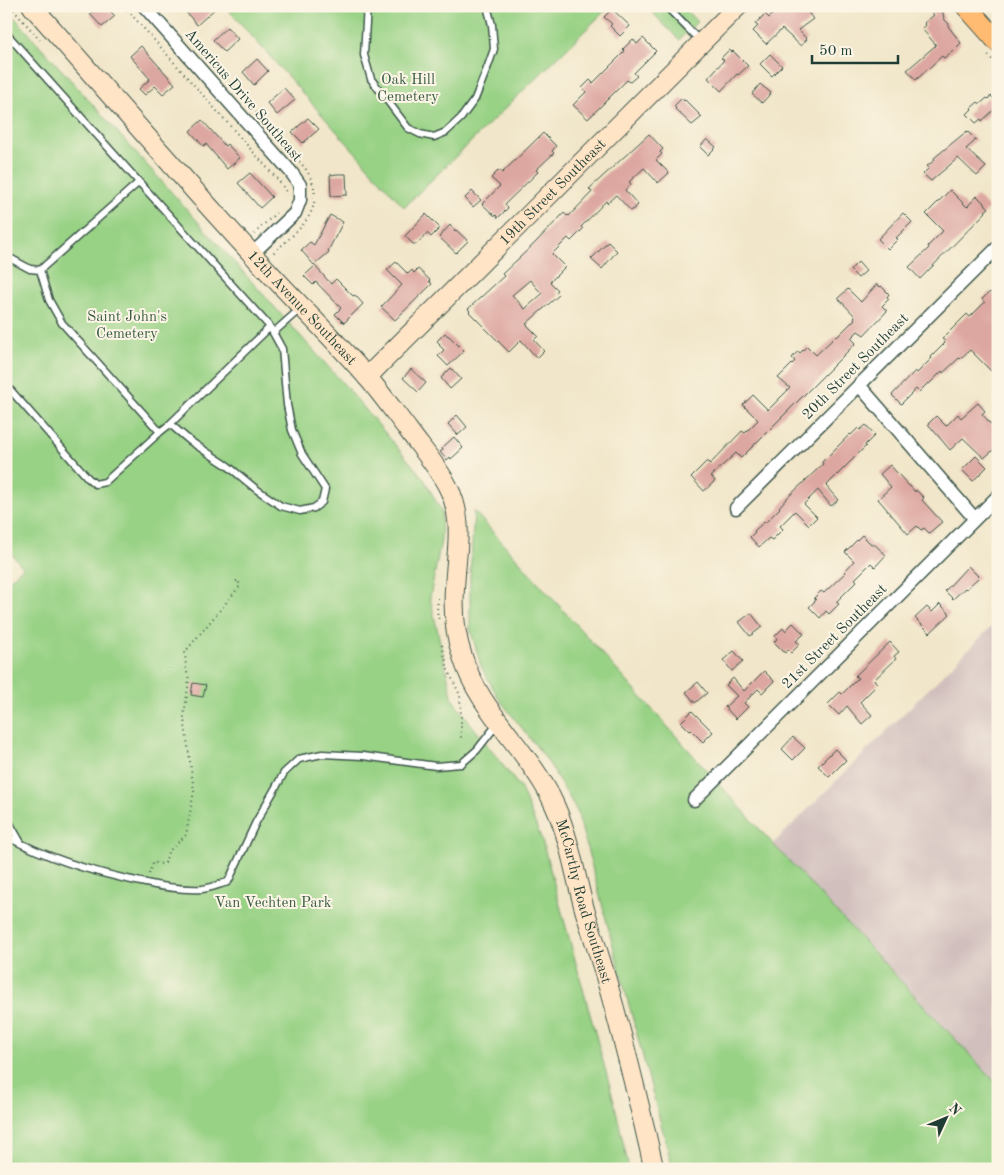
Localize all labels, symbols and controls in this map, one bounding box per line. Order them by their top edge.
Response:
street label: Americus Drive Southeast [181,27,304,165]
scale bar [812,32,898,64]
text: 50 m [819,44,853,59]
park label: Oak Hill Cemetery [377,73,439,105]
street label: 19th Street Southeast [497,137,609,249]
street label: 12th Avenue Southeast [244,248,359,369]
park label: Saint John's Cemetery [87,310,167,342]
street label: 20th Street Southeast [800,311,912,423]
street label: 21st Street Southeast [780,582,890,692]
street label: McCarthy Road Southeast [552,817,613,986]
park label: Van Vechten Park [214,896,332,911]
north arrow [922,1092,972,1142]
text: N [946,1101,964,1119]

